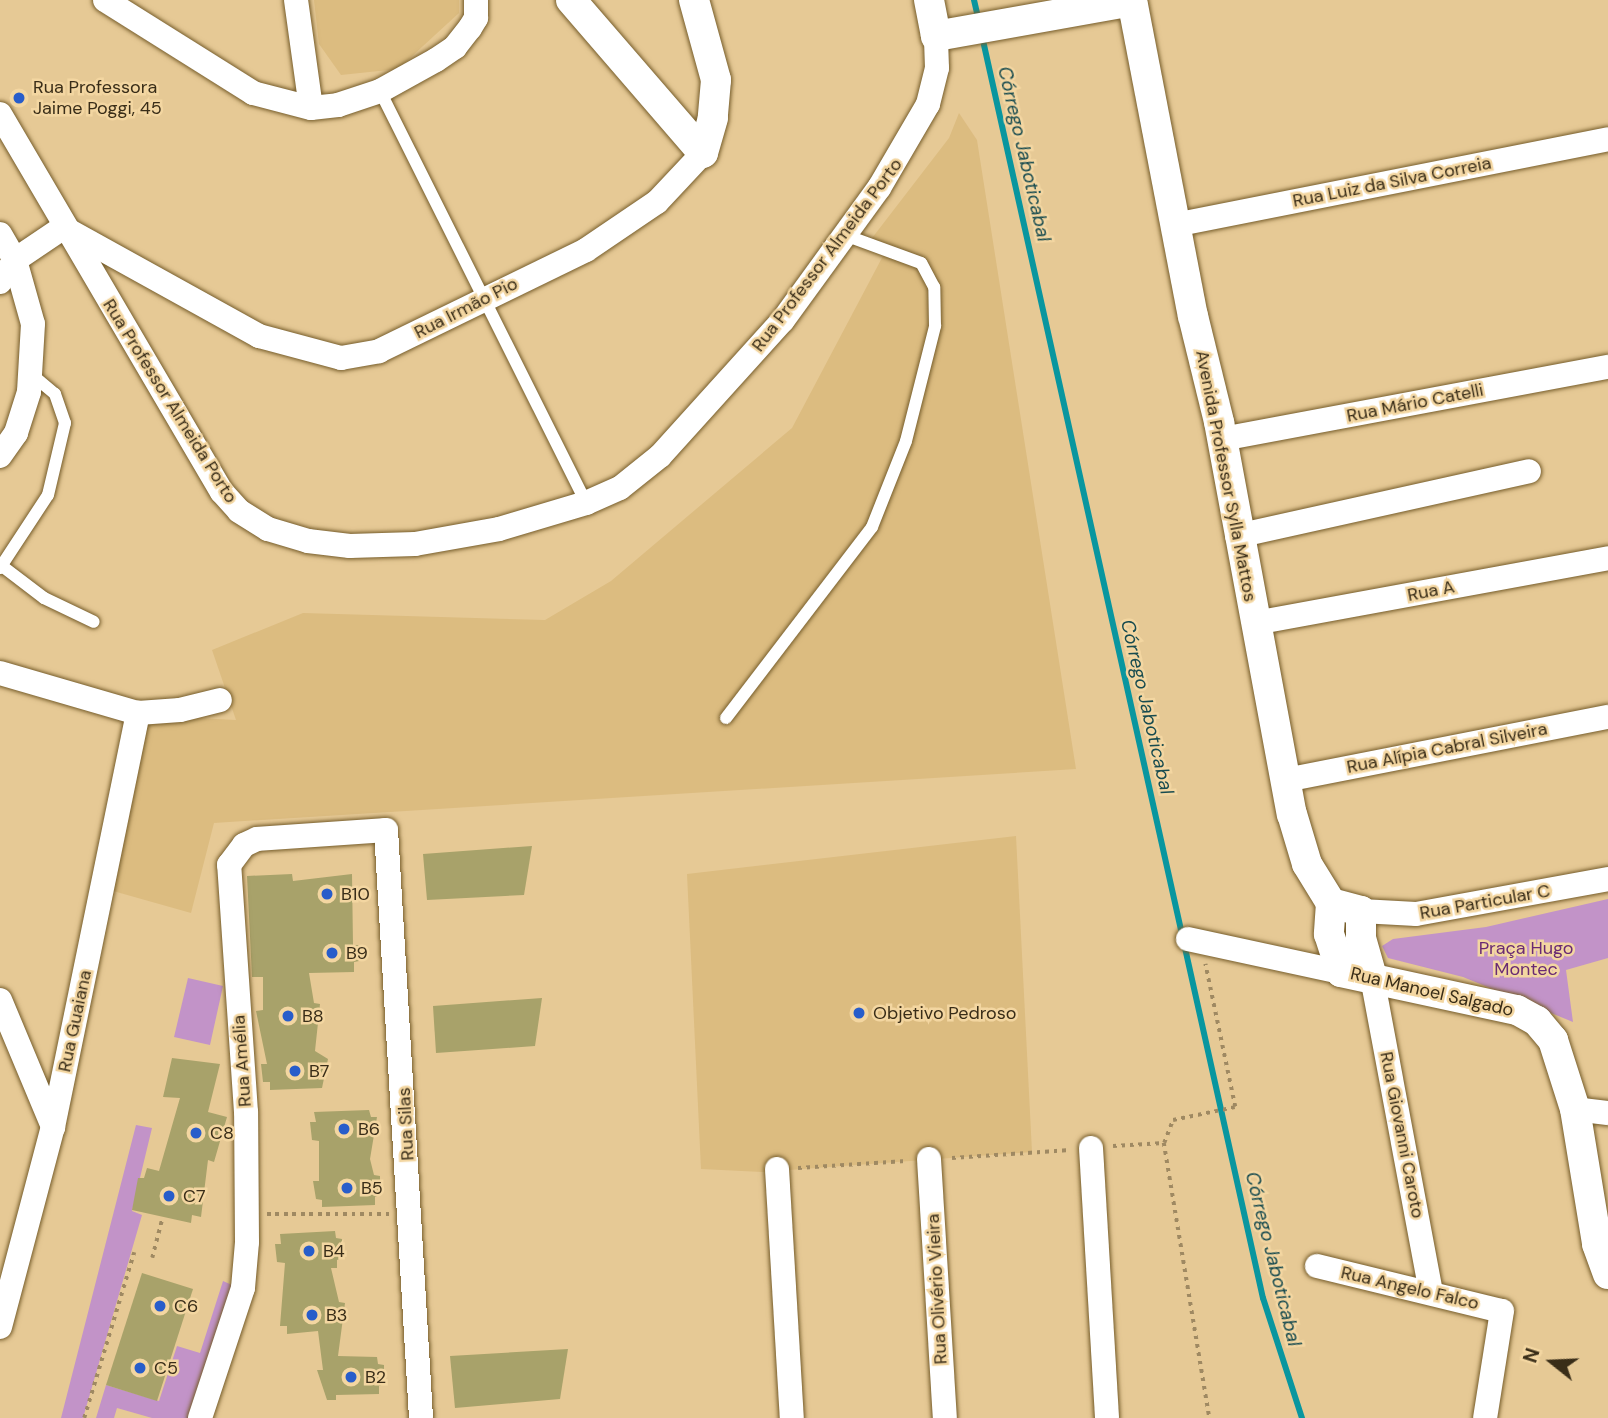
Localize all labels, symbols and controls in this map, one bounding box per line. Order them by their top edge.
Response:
water label: Córrego Jaboticabal [993,64,1055,244]
place label: Rua Professora Jaime Poggi, 45 [33,77,162,119]
marker: Rua Professora Jaime Poggi, 45 [11,90,27,106]
street label: Rua Luiz da Silva Correia [1291,152,1493,212]
street label: Rua Professor Almeida Porto [747,154,907,356]
street label: Rua Irmão Pio [411,273,521,343]
street label: Rua Professor Almeida Porto [98,295,242,507]
street label: Avenida Professor Sylla Mattos [1191,348,1261,604]
street label: Rua Mário Catelli [1345,379,1485,427]
street label: Rua A [1406,576,1456,606]
water label: Córrego Jaboticabal [1116,617,1178,797]
street label: Rua Alípia Cabral Silveira [1345,718,1549,778]
street label: Rua Particular C [1418,880,1552,924]
place label: B10 [341,883,370,905]
marker: B10 [319,886,335,902]
park label: Praça Hugo Montec [1479,938,1573,981]
place label: B9 [346,942,368,964]
marker: B9 [324,945,340,961]
street label: Rua Manoel Salgado [1348,963,1516,1021]
street label: Rua Guaiana [54,968,96,1074]
place label: Objetivo Pedroso [873,1002,1016,1024]
place label: B8 [302,1005,324,1027]
marker: Objetivo Pedroso [851,1005,867,1021]
marker: B8 [280,1008,296,1024]
street label: Rua Amélia [228,1014,256,1108]
street label: Rua Giovanni Caroto [1375,1050,1429,1220]
place label: B7 [309,1060,329,1082]
marker: B7 [287,1063,303,1079]
street label: Rua Silas [393,1087,419,1161]
place label: B6 [358,1118,380,1140]
marker: B6 [336,1121,352,1137]
place label: C8 [210,1122,234,1144]
marker: C8 [188,1125,204,1141]
water label: Córrego Jaboticabal [1240,1169,1306,1349]
place label: B5 [361,1177,383,1199]
marker: B5 [339,1180,355,1196]
place label: C7 [183,1185,206,1207]
marker: C7 [161,1188,177,1204]
street label: Rua Olivério Vieira [922,1213,952,1365]
place label: B4 [323,1240,345,1262]
marker: B4 [301,1243,317,1259]
street label: Rua Angelo Falco [1339,1262,1481,1314]
place label: C6 [174,1295,198,1317]
marker: C6 [152,1298,168,1314]
place label: B3 [326,1304,347,1326]
marker: B3 [304,1307,320,1323]
north arrow [1517,1327,1587,1397]
text: N [1518,1345,1546,1366]
place label: C5 [154,1357,178,1379]
marker: C5 [132,1360,148,1376]
place label: B2 [365,1366,386,1388]
marker: B2 [343,1369,359,1385]

